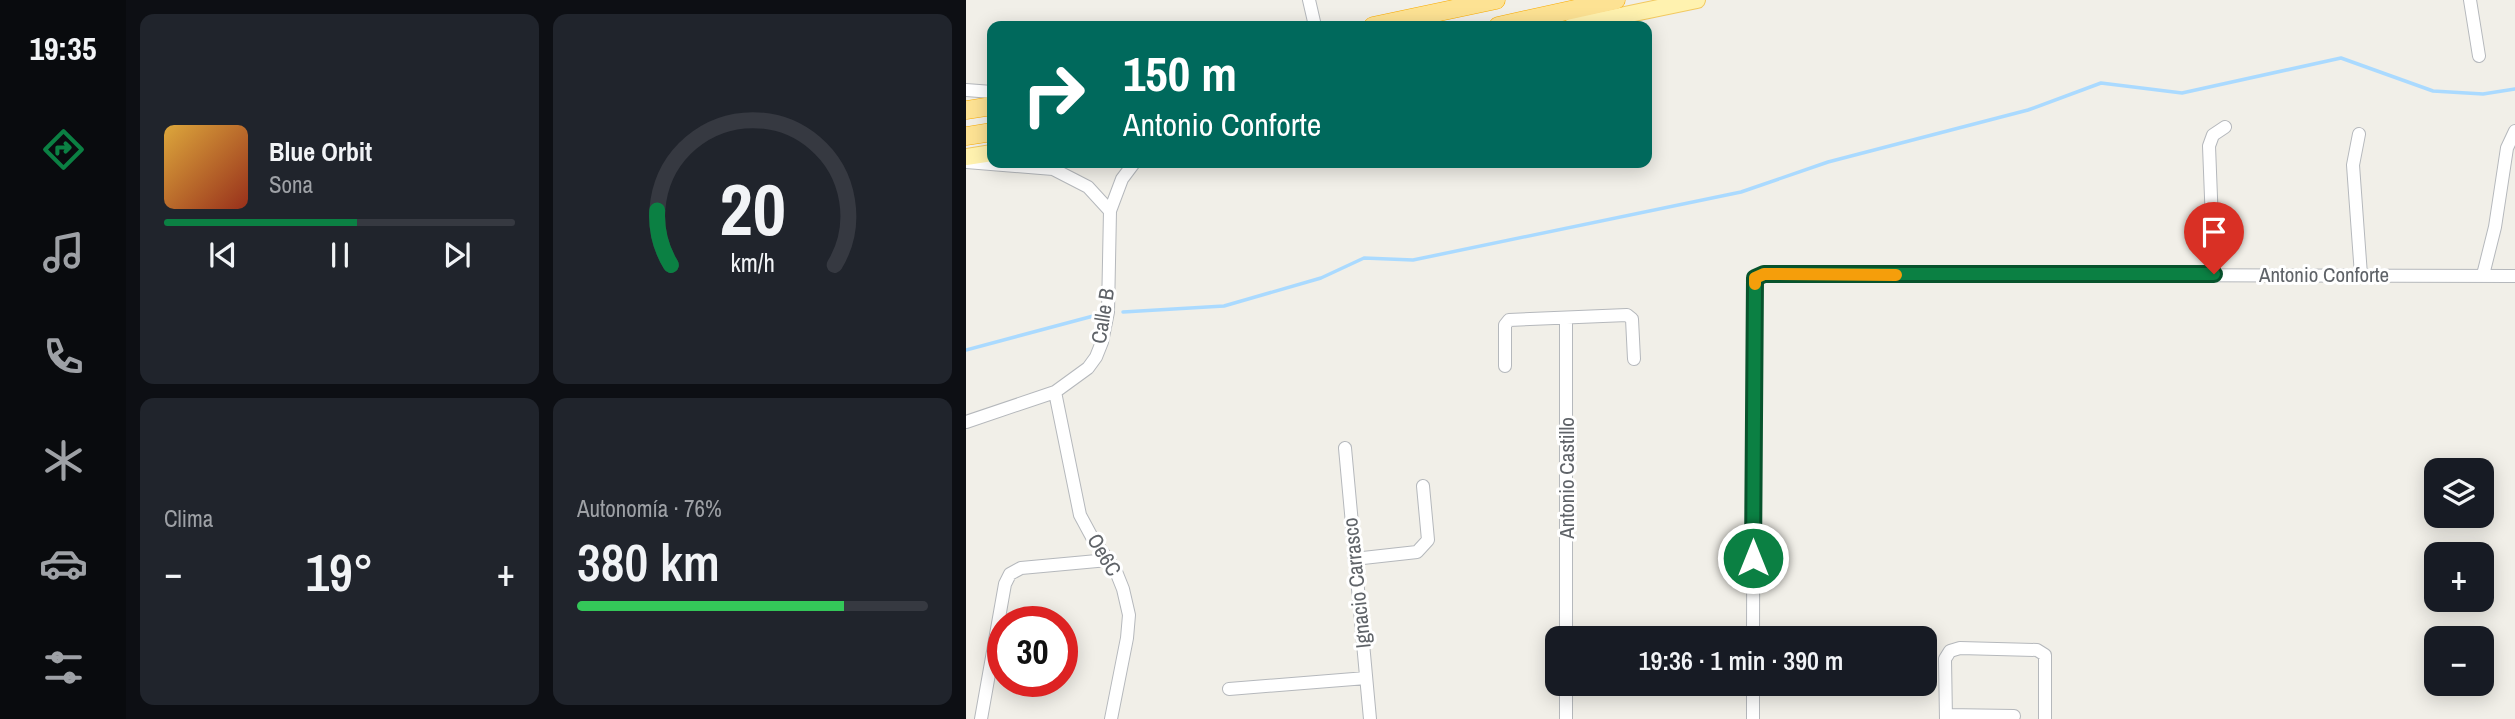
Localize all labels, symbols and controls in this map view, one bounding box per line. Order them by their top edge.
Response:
text: 19:35 [29,27,97,70]
text: 150 m [1123,40,1237,106]
icon: right [1008,49,1099,140]
text: Antonio Conforte [1123,103,1321,146]
icon: directions [39,125,88,174]
text: Blue Orbit [269,134,372,169]
text: 20 [719,161,786,259]
text: Sona [269,169,313,200]
pin [2184,202,2244,274]
icon: arrive [2195,213,2233,251]
icon: music [39,228,88,277]
icon: previous [204,236,242,274]
icon: pause [321,236,359,274]
icon: next [438,236,476,274]
text: km/h [730,246,775,280]
street label: Antonio Conforte [2258,260,2389,289]
street label: Calle B [1084,286,1121,346]
icon: phone [39,332,88,381]
street label: Antonio Castillo [1552,417,1581,540]
icon: climate [39,436,88,485]
map controls [2424,458,2494,696]
button: layers [2424,458,2494,528]
text: Autonomía · 76% [577,493,722,524]
text: Clima [164,503,213,534]
street label: Ignacio Carrasco [1335,516,1378,650]
position arrow [1716,521,1790,595]
text: 380 km [577,527,720,597]
street label: Oe6C [1080,528,1128,581]
text: 19° [305,537,374,607]
icon: car [39,539,88,588]
button: + [2424,542,2494,612]
text: − [164,547,182,598]
text: + [497,547,515,598]
speed limit sign: 30 [987,606,1078,697]
button: − [2424,626,2494,696]
icon: filters [39,643,88,692]
text: 19:36 · 1 min · 390 m [1639,643,1843,678]

